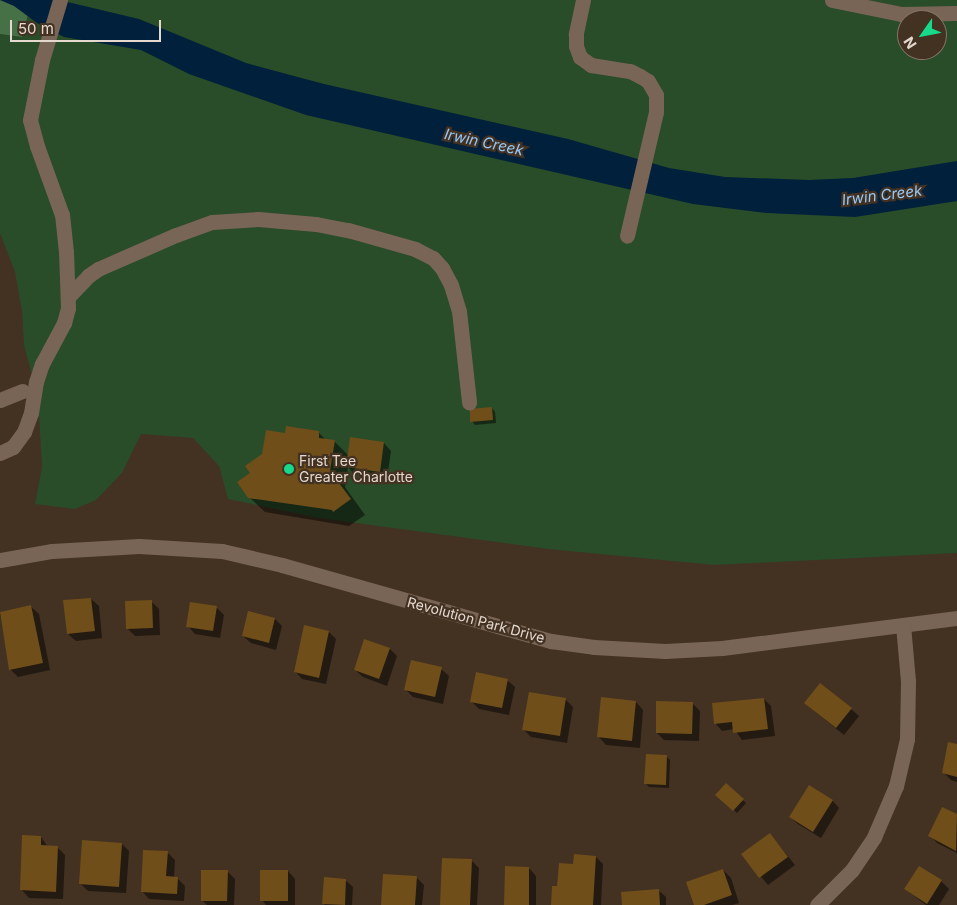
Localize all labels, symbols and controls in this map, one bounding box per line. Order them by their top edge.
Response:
scale bar [12,10,164,42]
north arrow [897,10,947,60]
text: 50 m [18,19,54,38]
text: N [900,34,920,52]
water label: Irwin Creek [443,125,525,159]
water label: Irwin Creek [841,181,923,209]
place label: First Tee Greater Charlotte [299,453,413,486]
marker: First Tee Greater Charlotte [283,463,295,475]
street label: Revolution Park Drive [405,594,547,646]

